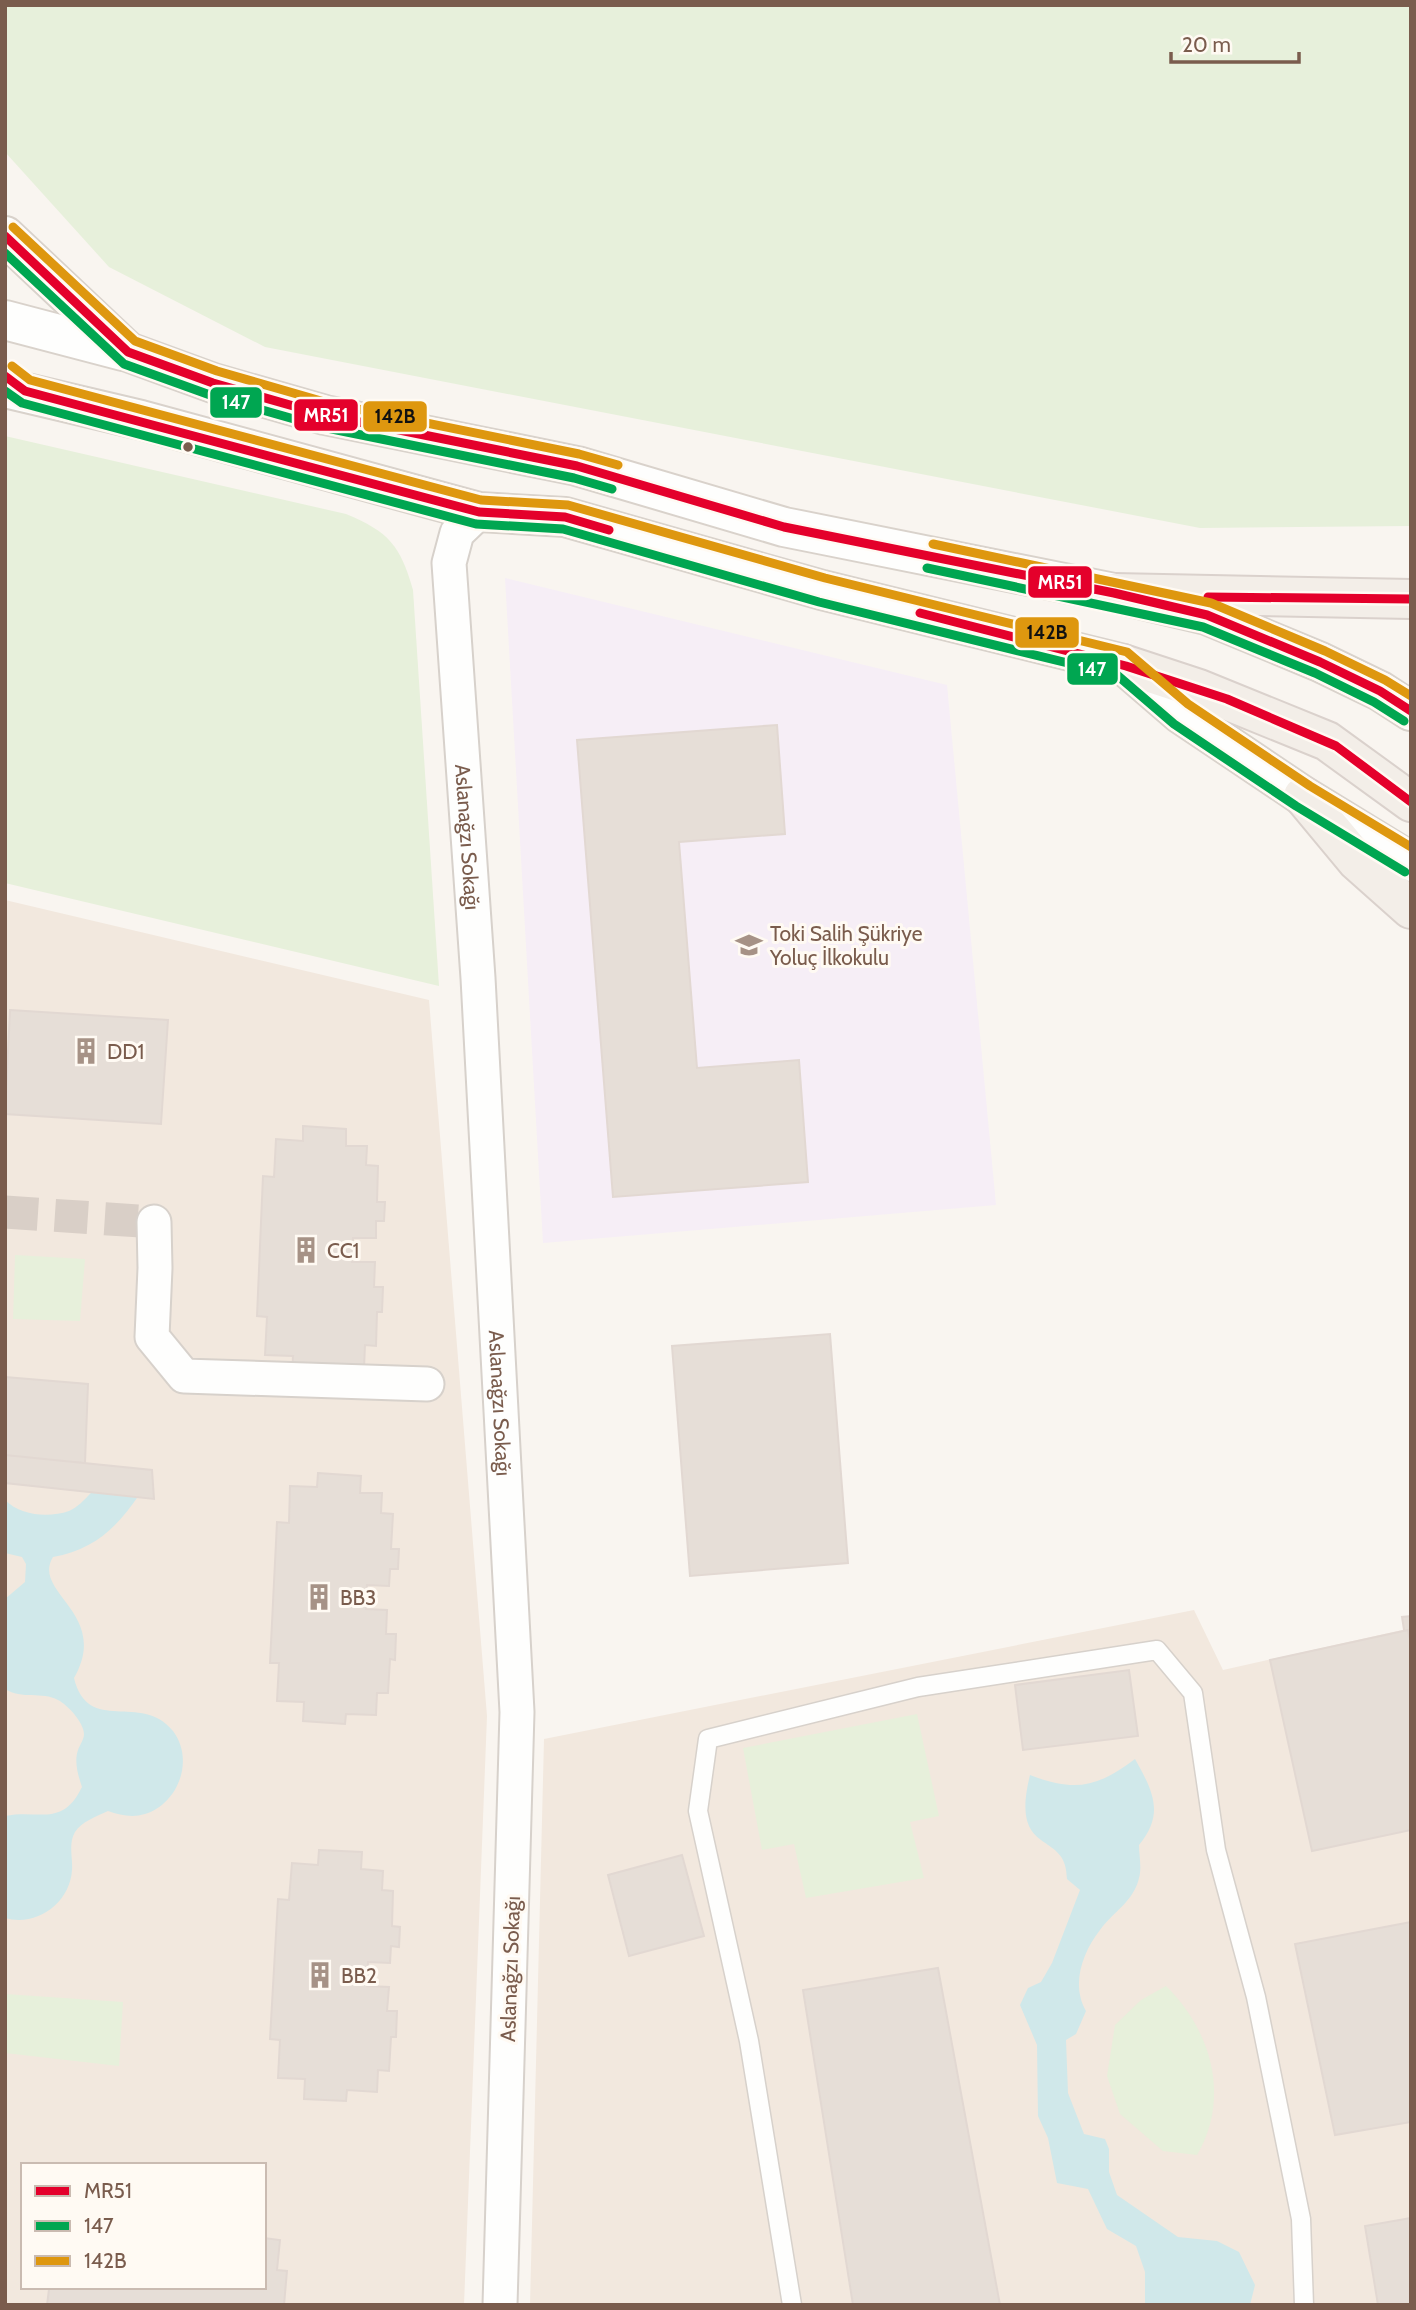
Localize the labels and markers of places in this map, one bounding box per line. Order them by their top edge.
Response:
unlabelled marker [181,440,195,454]
place label: Toki Salih Şükriye Yoluç İlkokulu [769,921,923,970]
school or university icon: Toki Salih Şükriye Yoluç İlkokulu [734,930,764,960]
building icon: DD1 [71,1036,101,1066]
place label: DD1 [107,1039,144,1064]
building icon: CC1 [291,1235,321,1265]
place label: CC1 [327,1238,359,1263]
building icon: BB3 [304,1582,334,1612]
place label: BB3 [340,1585,376,1610]
building icon: BB2 [305,1960,335,1990]
place label: BB2 [341,1963,377,1988]

